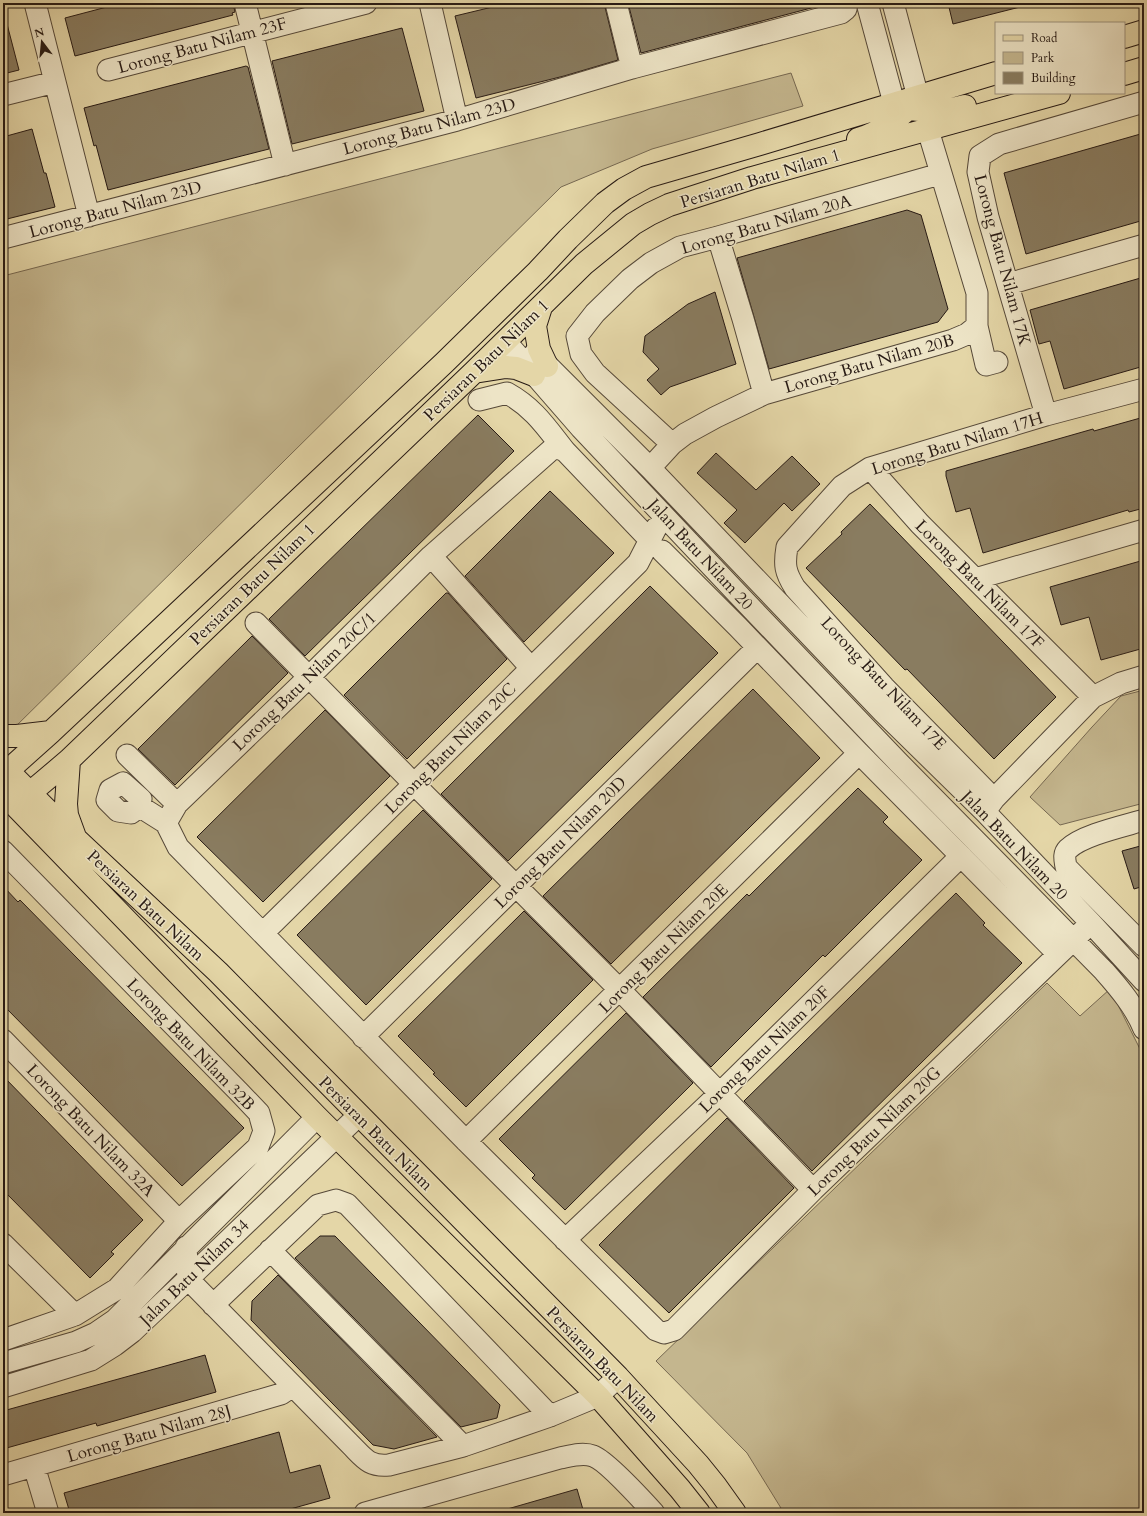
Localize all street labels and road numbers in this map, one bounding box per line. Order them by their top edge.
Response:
street label: Lorong Batu Nilam 23F [115,12,289,79]
street label: Lorong Batu Nilam 23D [340,92,518,161]
street label: Persiaran Batu Nilam 1 [677,143,843,214]
street label: Lorong Batu Nilam 17K [969,172,1037,349]
street label: Lorong Batu Nilam 23D [26,175,204,244]
street label: Lorong Batu Nilam 20A [678,189,855,260]
street label: Persiaran Batu Nilam 1 [419,294,554,426]
street label: Lorong Batu Nilam 20B [782,328,957,399]
street label: Lorong Batu Nilam 17H [869,406,1046,481]
street label: Jalan Batu Nilam 20 [641,491,759,615]
street label: Lorong Batu Nilam 17F [910,515,1049,654]
street label: Persiaran Batu Nilam 1 [185,518,320,650]
street label: Lorong Batu Nilam 20C/1 [228,607,381,756]
street label: Lorong Batu Nilam 17E [816,612,952,755]
street label: Lorong Batu Nilam 20C [380,678,521,819]
street label: Lorong Batu Nilam 20D [489,771,632,913]
street label: Jalan Batu Nilam 20 [954,783,1073,906]
street label: Persiaran Batu Nilam [82,845,210,966]
street label: Lorong Batu Nilam 20E [593,878,733,1018]
street label: Lorong Batu Nilam 32B [121,973,260,1116]
street label: Lorong Batu Nilam 20F [694,981,835,1118]
street label: Lorong Batu Nilam 32A [21,1059,161,1202]
street label: Lorong Batu Nilam 20G [802,1061,947,1201]
street label: Persiaran Batu Nilam [313,1071,438,1196]
street label: Jalan Batu Nilam 34 [132,1214,255,1333]
street label: Persiaran Batu Nilam [541,1301,665,1428]
street label: Lorong Batu Nilam 28J [64,1399,234,1468]

